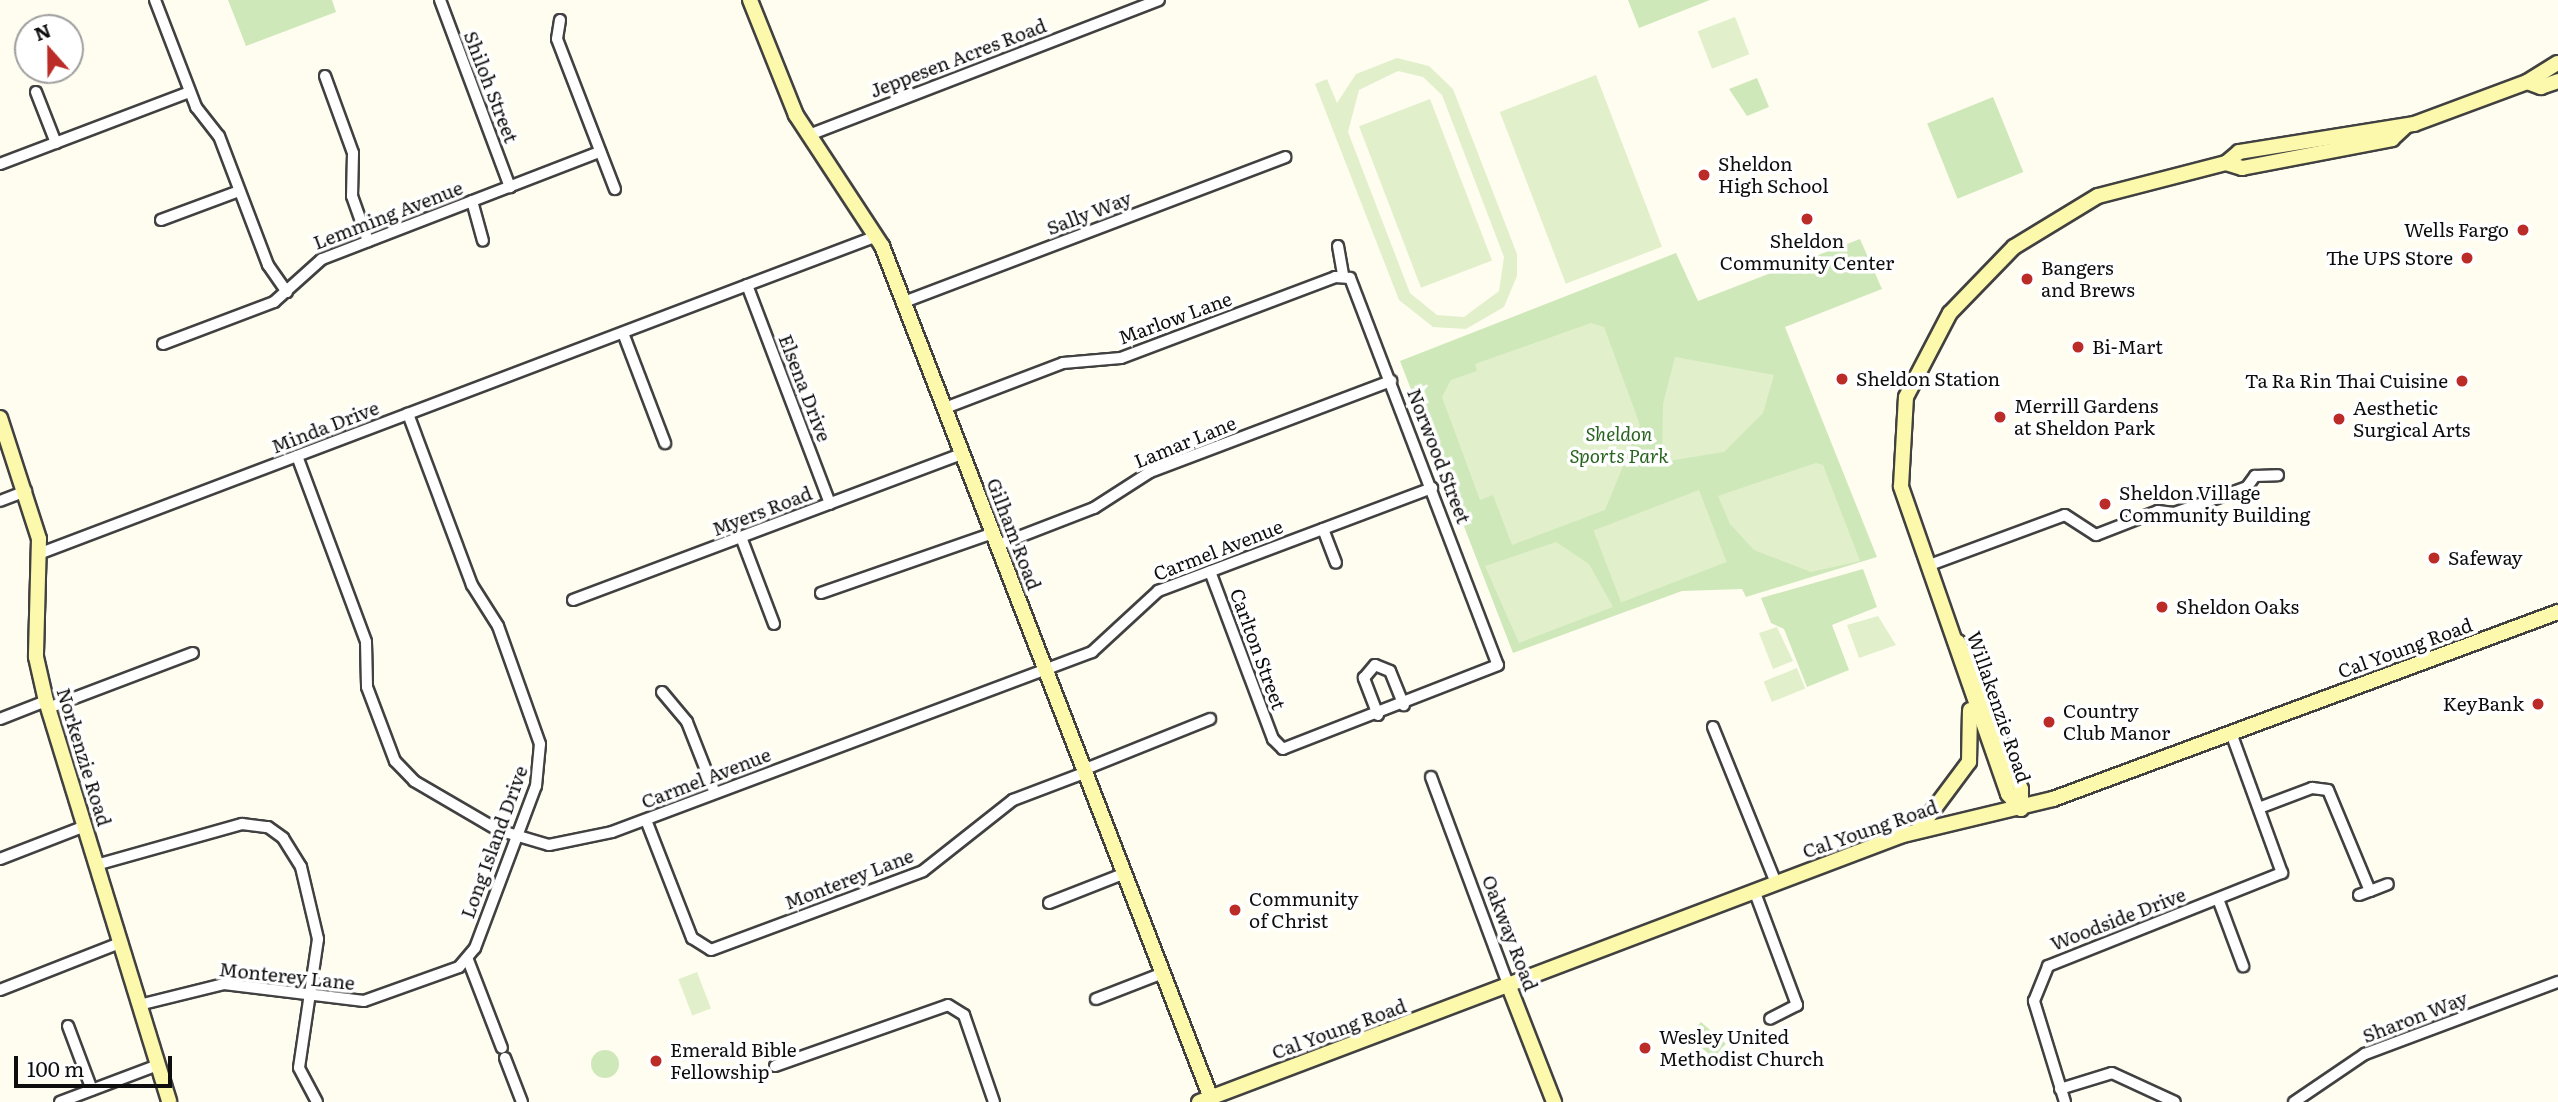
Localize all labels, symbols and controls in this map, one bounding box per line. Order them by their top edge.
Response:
north arrow [14,14,84,84]
street label: Jeppesen Acres Road [867,14,1049,102]
text: N [30,15,55,47]
street label: Shiloh Street [459,28,523,146]
place label: Sheldon High School [1718,153,1829,197]
marker: Sheldon High School [1696,167,1712,183]
street label: Lemming Avenue [310,176,466,254]
street label: Sally Way [1043,186,1135,240]
marker: Sheldon Community Center [1799,211,1815,227]
place label: Wells Fargo [2404,219,2509,241]
marker: Wells Fargo [2515,222,2531,238]
place label: Sheldon Community Center [1720,230,1894,274]
place label: The UPS Store [2326,247,2453,269]
marker: The UPS Store [2459,250,2475,266]
place label: Bangers and Brews [2041,257,2135,301]
marker: Bangers and Brews [2019,271,2035,287]
street label: Marlow Lane [1115,287,1235,349]
street label: Elsena Drive [774,331,836,445]
place label: Bi-Mart [2092,336,2163,358]
marker: Bi-Mart [2070,339,2086,355]
place label: Sheldon Station [1856,368,2000,390]
place label: Ta Ra Rin Thai Cuisine [2245,370,2448,392]
marker: Sheldon Station [1834,371,1850,387]
marker: Ta Ra Rin Thai Cuisine [2454,373,2470,389]
street label: Norwood Street [1403,385,1475,527]
place label: Merrill Gardens at Sheldon Park [2014,395,2158,439]
street label: Minda Drive [268,396,382,458]
place label: Aesthetic Surgical Arts [2353,397,2470,441]
marker: Merrill Gardens at Sheldon Park [1992,409,2008,425]
street label: Lamar Lane [1131,411,1239,473]
marker: Aesthetic Surgical Arts [2331,411,2347,427]
park label: Sheldon Sports Park [1569,423,1669,467]
street label: Gilham Road [982,475,1046,593]
street label: Myers Road [709,482,815,540]
place label: Sheldon Village Community Building [2119,482,2310,526]
marker: Sheldon Village Community Building [2097,496,2113,512]
street label: Carmel Avenue [1150,515,1286,585]
place label: Safeway [2448,547,2523,569]
marker: Safeway [2426,550,2442,566]
street label: Carlton Street [1226,585,1290,713]
place label: Sheldon Oaks [2176,596,2299,618]
marker: Sheldon Oaks [2154,599,2170,615]
street label: Cal Young Road [2335,613,2475,683]
street label: Willakenzie Road [1962,628,2036,786]
street label: Norkenzie Road [52,685,116,829]
place label: KeyBank [2443,693,2524,715]
marker: KeyBank [2530,696,2546,712]
place label: Country Club Manor [2063,700,2170,744]
marker: Country Club Manor [2041,714,2057,730]
street label: Carmel Avenue [638,743,774,813]
street label: Long Island Drive [456,763,532,921]
street label: Cal Young Road [1799,795,1941,863]
street label: Monterey Lane [781,844,917,914]
street label: Oakway Road [1477,872,1543,994]
street label: Woodside Drive [2047,883,2189,955]
place label: Community of Christ [1249,888,1358,932]
marker: Community of Christ [1227,902,1243,918]
street label: Monterey Lane [218,958,356,994]
street label: Sharon Way [2359,987,2471,1047]
street label: Cal Young Road [1269,994,1409,1064]
place label: Wesley United Methodist Church [1659,1026,1824,1070]
place label: Emerald Bible Fellowship [670,1039,797,1083]
marker: Wesley United Methodist Church [1637,1040,1653,1056]
scale bar [18,1042,175,1086]
text: 100 m [27,1052,84,1083]
marker: Emerald Bible Fellowship [648,1053,664,1069]

